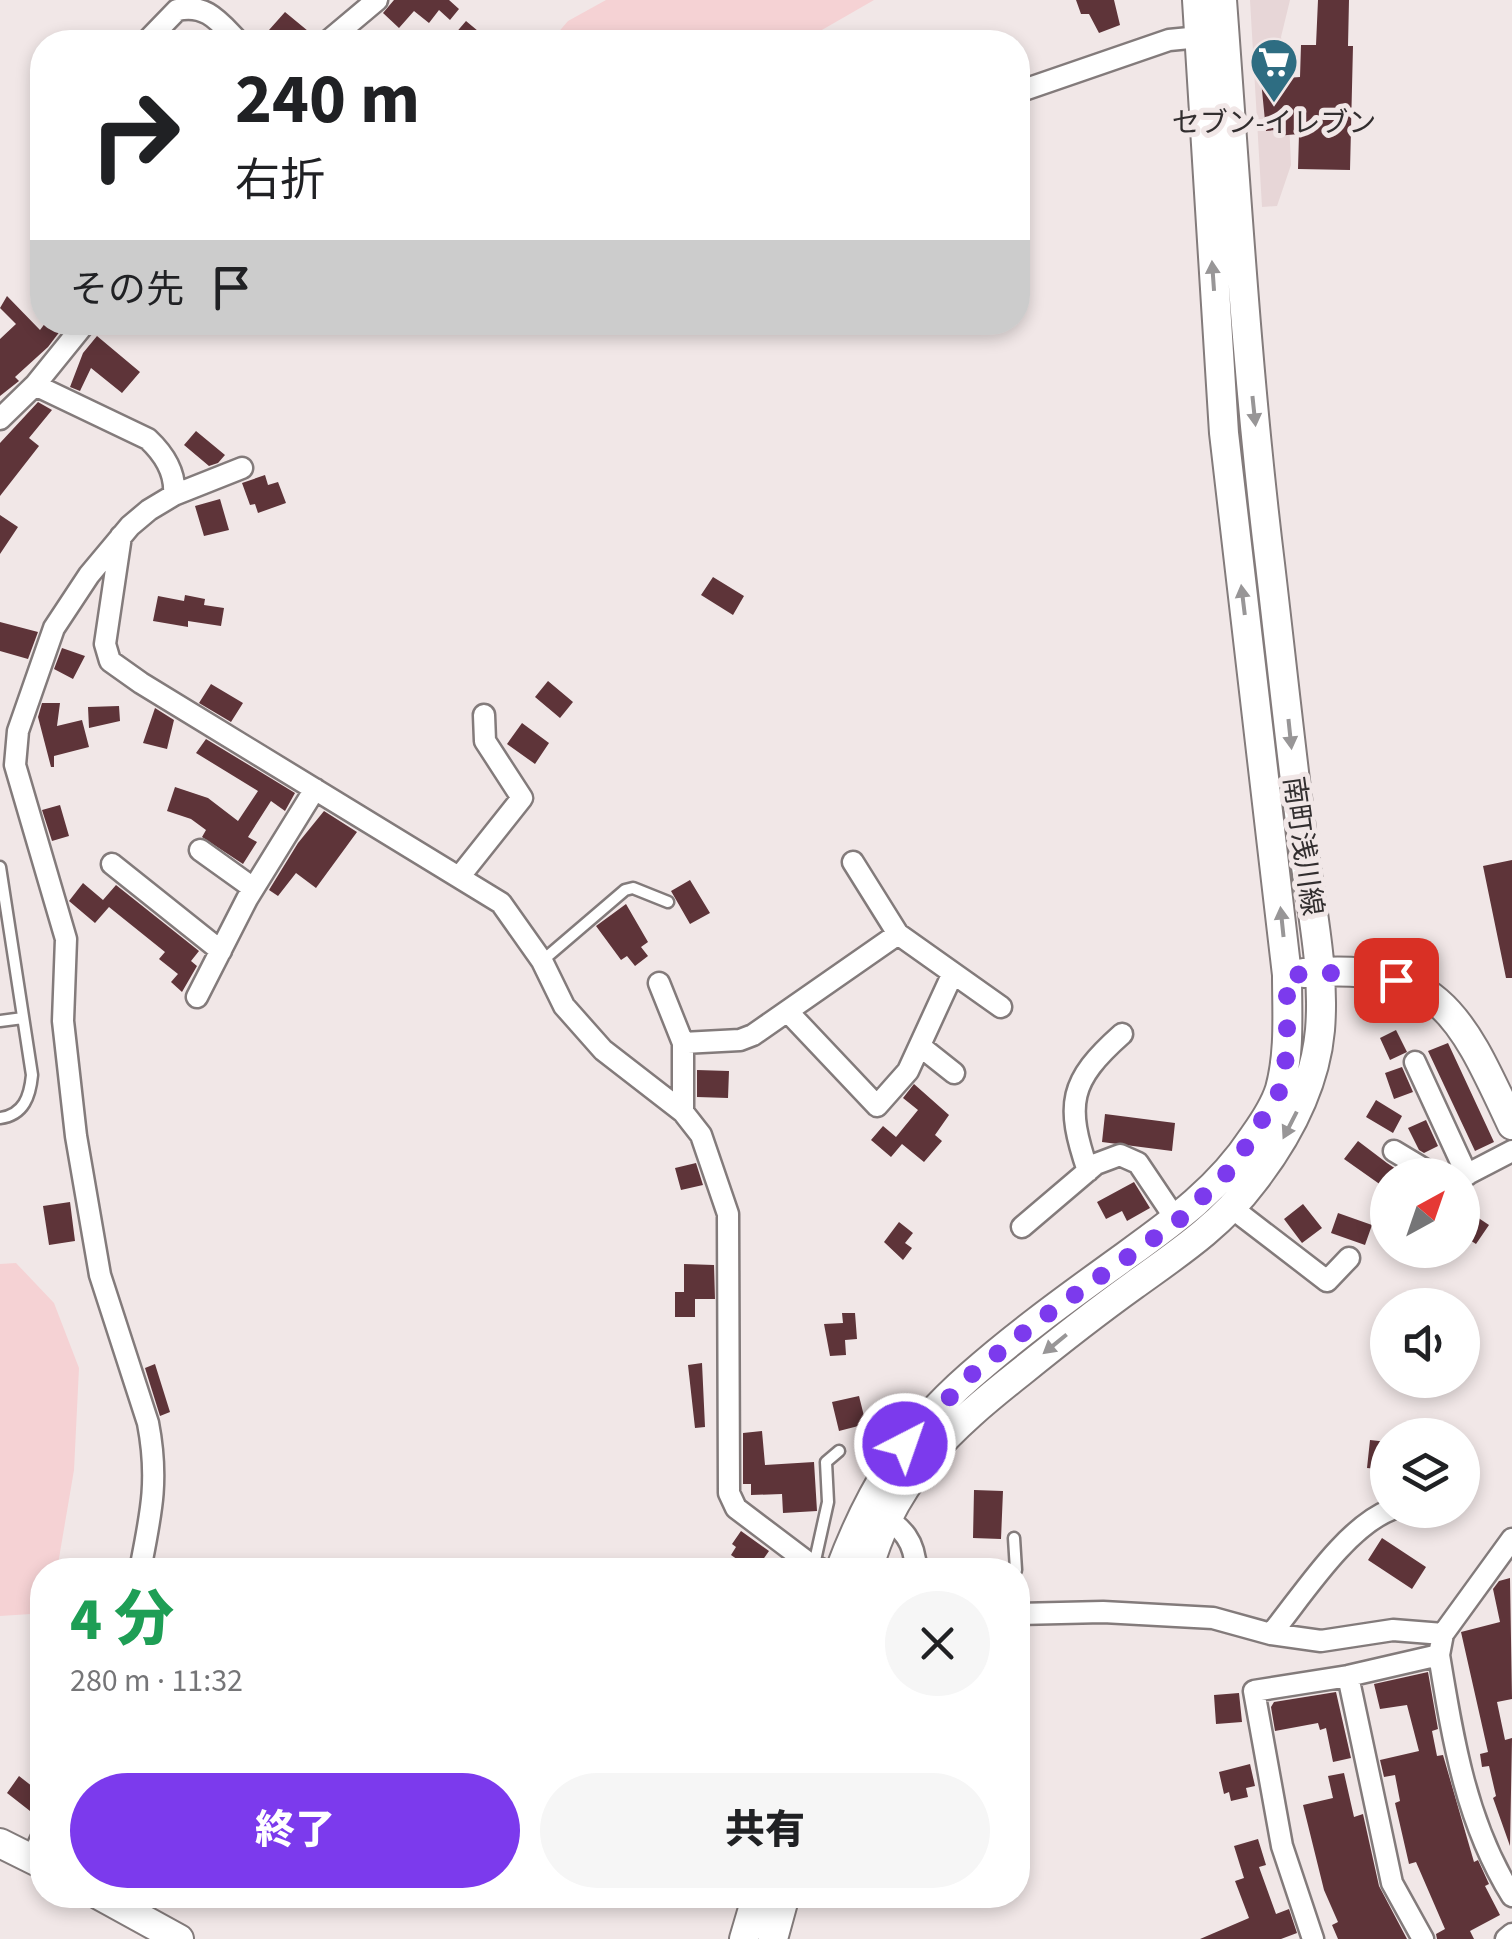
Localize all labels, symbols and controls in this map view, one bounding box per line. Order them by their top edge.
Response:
supermarket icon: セブン-イレブン [1248,36,1300,104]
text: 240 m [235,50,420,150]
icon: right [70,70,200,200]
place label: セブン-イレブン [1172,103,1376,143]
text: 右折 [235,149,325,213]
icon: arrive [204,260,259,315]
one-way arrow [1204,260,1220,292]
text: その先 [70,263,184,317]
one-way arrow [1246,396,1262,428]
one-way arrow [1235,583,1251,615]
one-way arrow [1282,719,1298,751]
street label: 南町浅川線 [1273,774,1333,918]
one-way arrow [1274,906,1290,938]
pin [1354,938,1439,1023]
icon: arrive [1369,953,1424,1008]
one-way arrow [1282,1110,1299,1139]
north arrow [1370,1158,1480,1268]
map controls [1370,1158,1480,1528]
button: sound [1370,1288,1480,1398]
one-way arrow [1043,1334,1069,1355]
position arrow [853,1392,957,1496]
button: layers [1370,1418,1480,1528]
text: 4 分 [70,1578,174,1663]
button: close [885,1591,990,1696]
text: 280 m · 11:32 [70,1658,243,1704]
button: 終了 [70,1773,520,1888]
button: 共有 [540,1773,990,1888]

